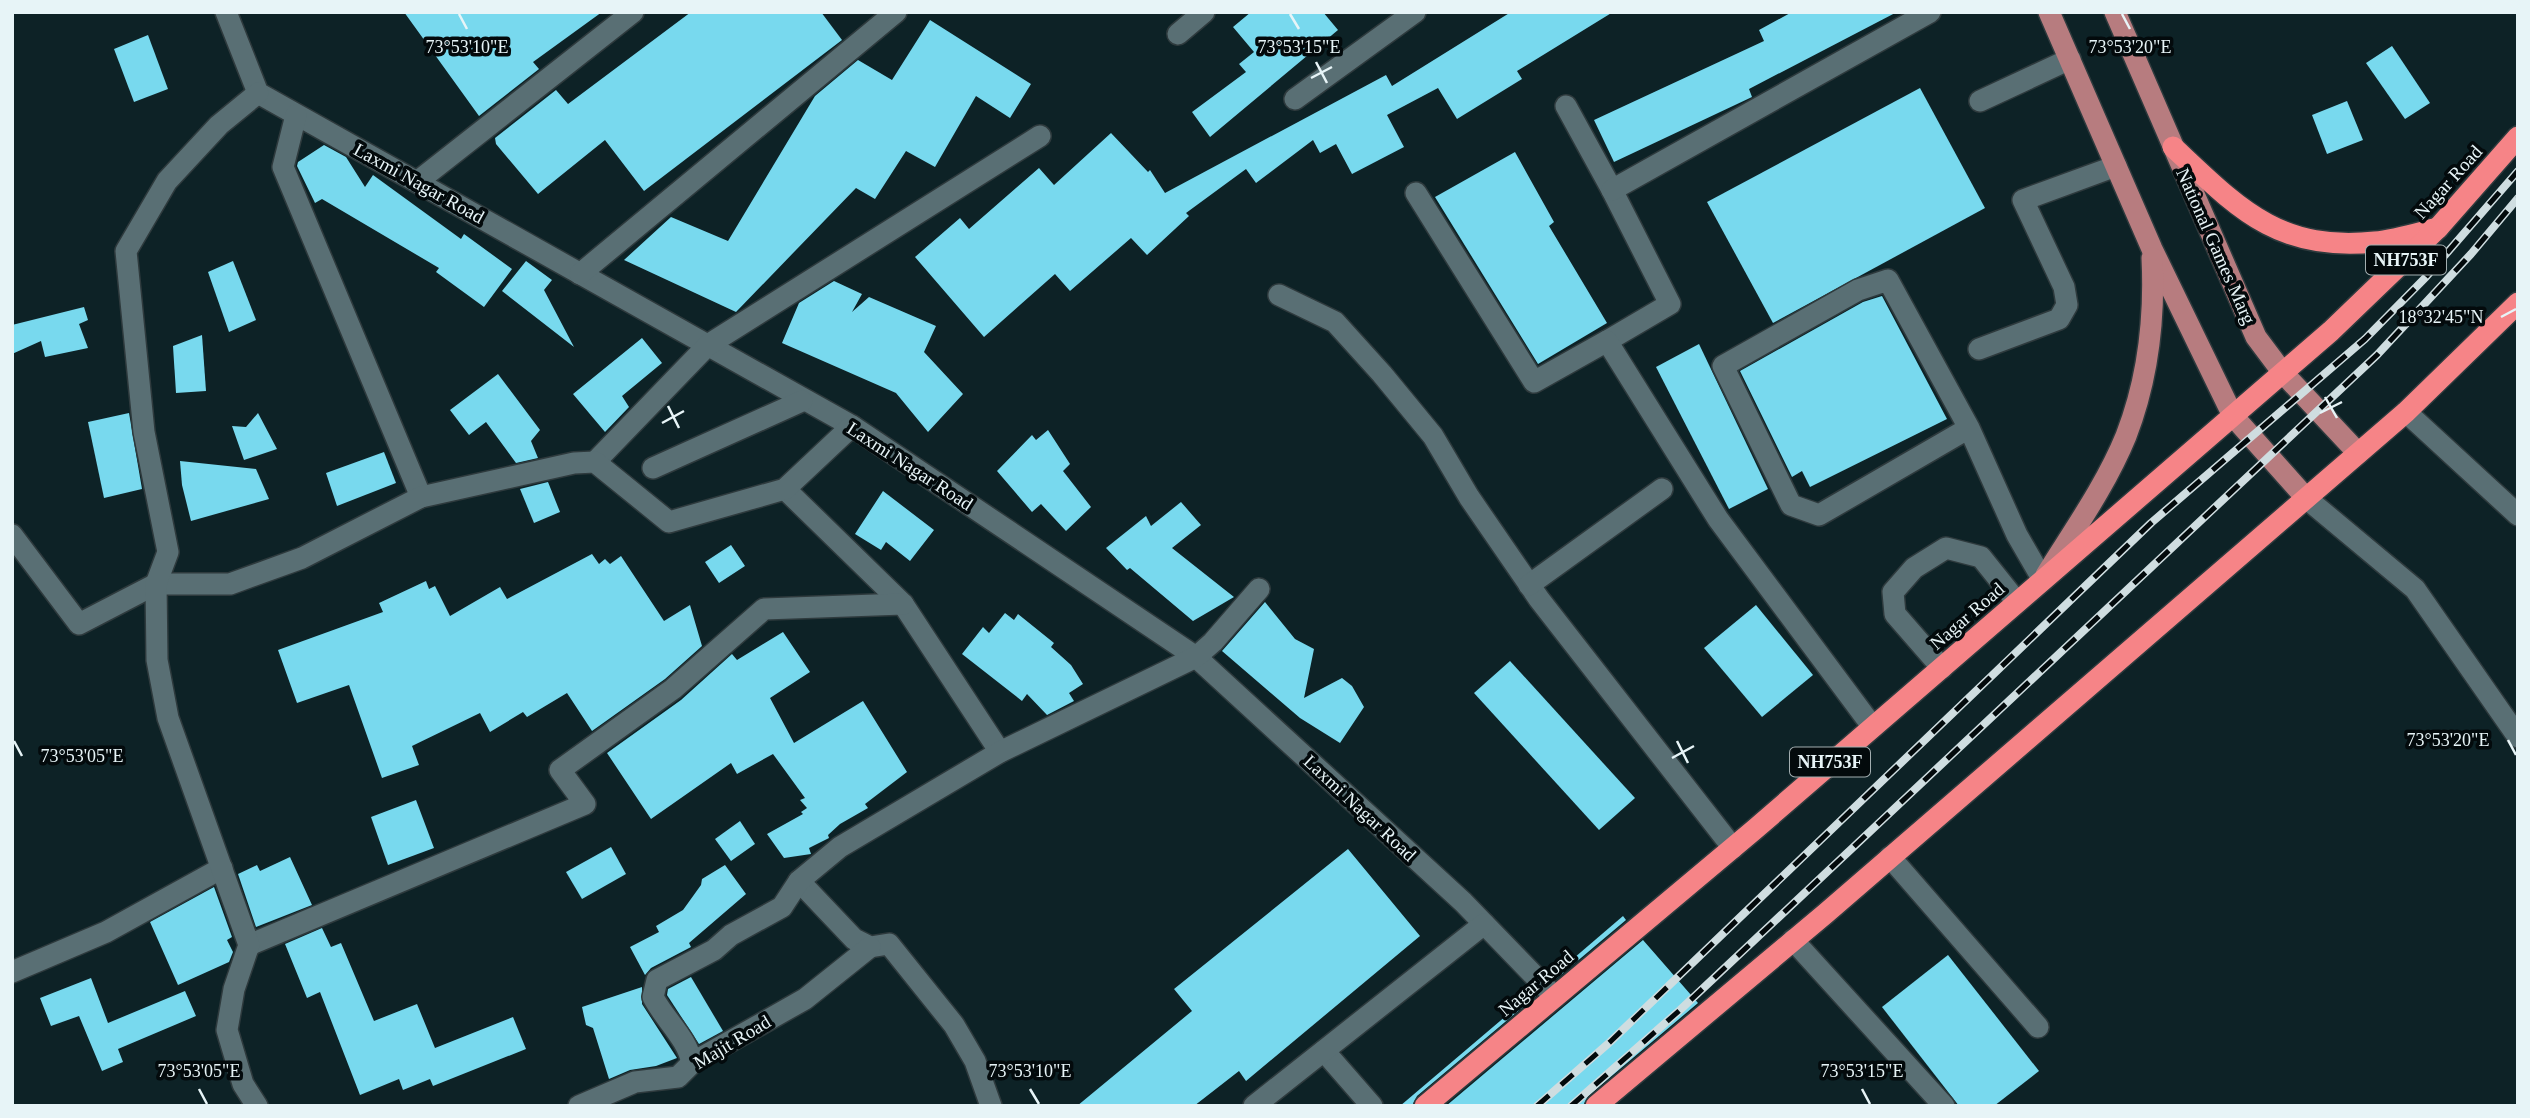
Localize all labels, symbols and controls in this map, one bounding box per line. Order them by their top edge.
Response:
text: 73°53'10"E [426,37,508,57]
text: 73°53'15"E [1258,37,1340,57]
text: 73°53'20"E [2089,37,2171,57]
street label: Laxmi Nagar Road [350,139,488,228]
street label: Nagar Road [2410,141,2487,223]
street label: National Games Marg [2172,165,2260,328]
road number: NH753F [2366,246,2446,274]
text: 18°32'45"N [2399,307,2483,327]
street label: Laxmi Nagar Road [843,418,977,515]
street label: Nagar Road [1926,578,2009,654]
text: 73°53'20"E [2407,730,2489,750]
text: 73°53'05"E [41,746,123,766]
road number: NH753F [1790,748,1870,776]
street label: Laxmi Nagar Road [1300,751,1421,866]
street label: Nagar Road [1494,945,1578,1020]
street label: Majit Road [690,1011,775,1073]
text: 73°53'05"E [158,1061,240,1081]
text: 73°53'10"E [989,1061,1071,1081]
text: 73°53'15"E [1821,1061,1903,1081]

